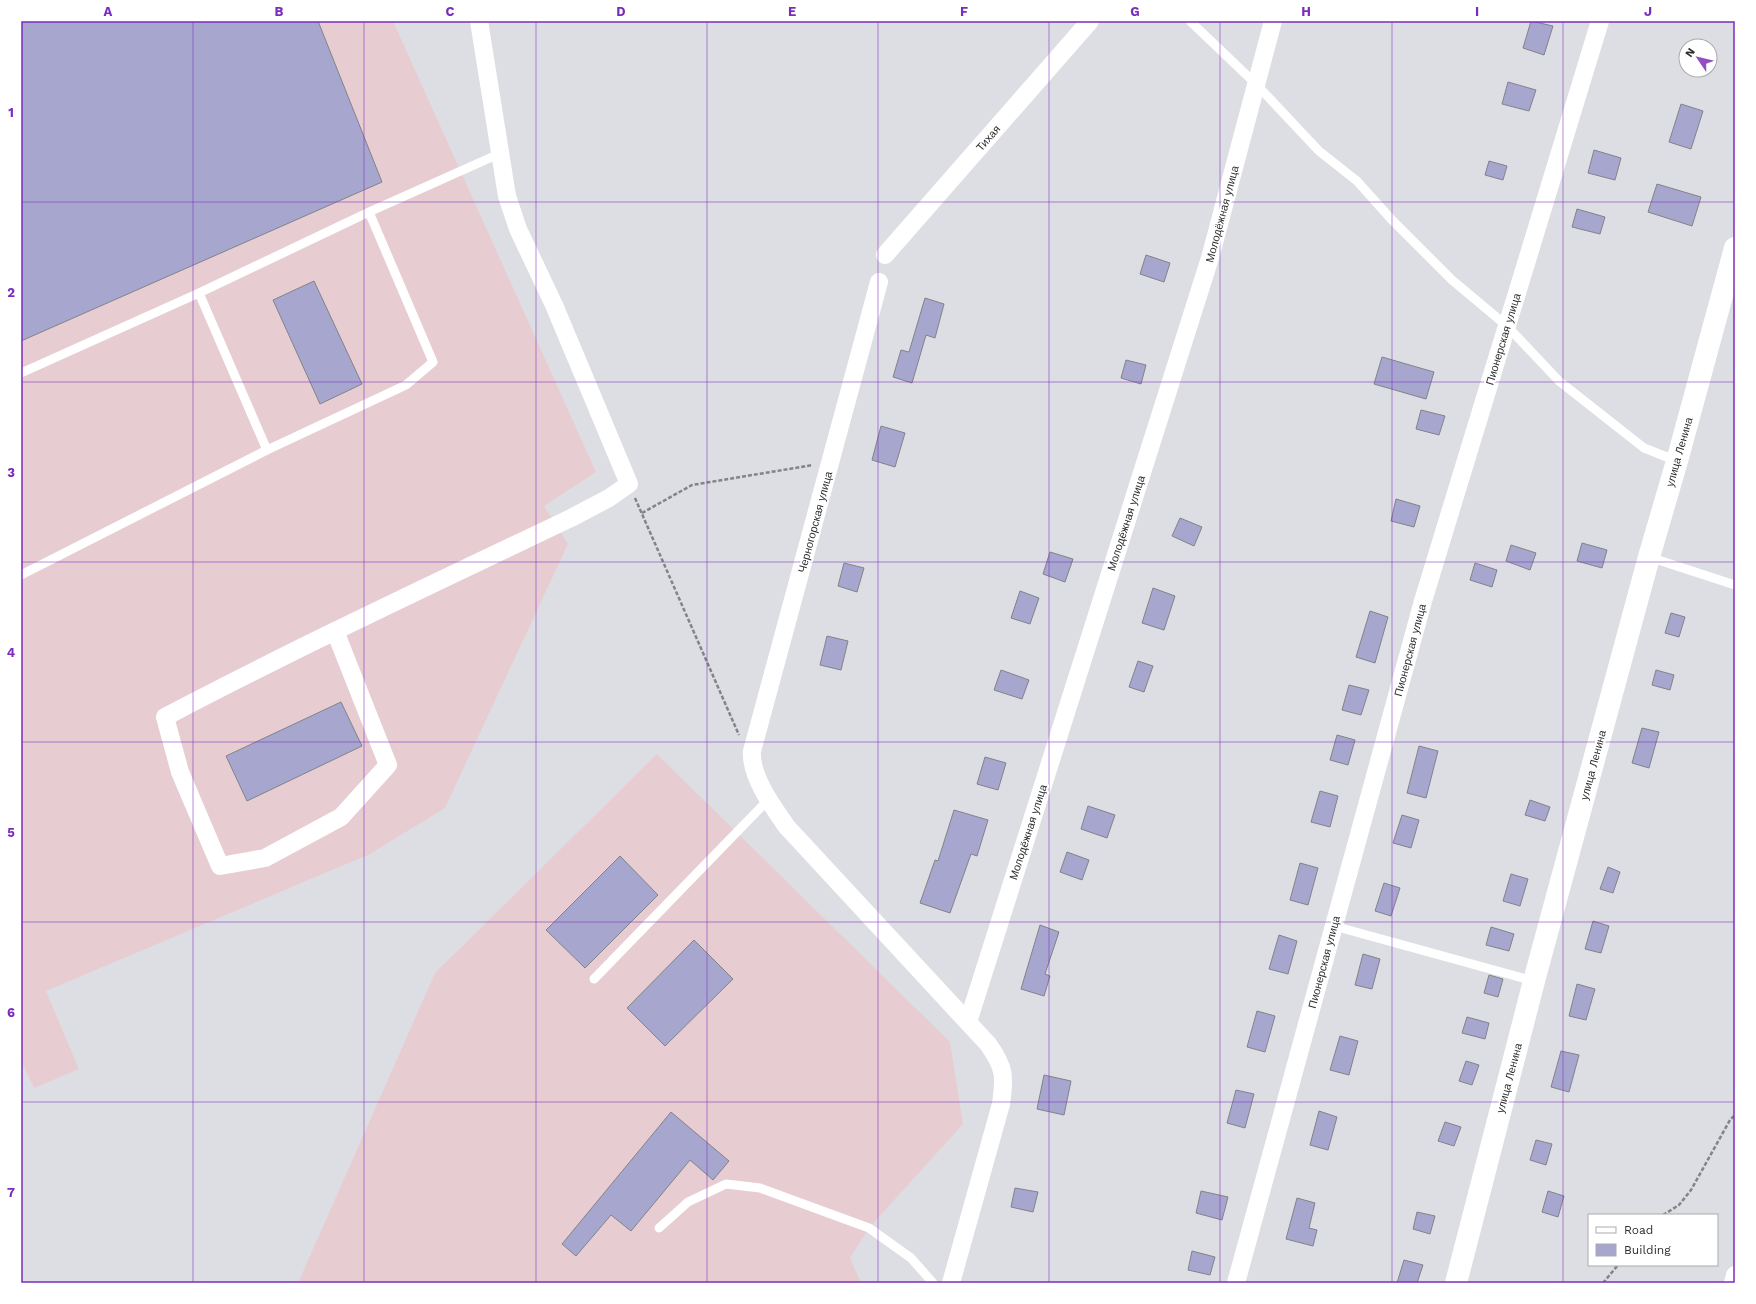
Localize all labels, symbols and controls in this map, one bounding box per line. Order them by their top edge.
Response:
text: A [104,4,113,19]
text: B [275,4,284,19]
text: C [446,4,455,19]
text: D [616,4,626,19]
text: E [788,4,796,19]
text: F [960,4,968,19]
text: G [1130,4,1140,19]
text: H [1301,4,1311,19]
text: I [1475,4,1479,19]
text: J [1644,4,1652,19]
north arrow [1678,38,1718,78]
text: N [1683,45,1698,60]
text: 1 [8,105,14,120]
street label: Тихая [974,123,1003,154]
street label: Молодёжная улица [1203,163,1242,264]
text: 2 [7,285,15,300]
street label: Пионерская улица [1483,291,1524,387]
street label: улица Ленина [1663,415,1696,488]
text: 3 [7,465,15,480]
street label: Черногорская улица [796,469,835,574]
street label: Молодёжная улица [1105,473,1148,573]
street label: Пионерская улица [1392,602,1429,698]
text: 4 [7,645,16,660]
street label: улица Ленина [1578,728,1609,801]
street label: Молодёжная улица [1007,782,1050,882]
text: 5 [7,825,15,840]
street label: Пионерская улица [1306,914,1343,1010]
text: 6 [7,1005,15,1020]
street label: улица Ленина [1494,1041,1525,1114]
text: 7 [7,1185,15,1200]
legend [1588,1214,1718,1266]
text: Road [1624,1223,1653,1237]
text: Building [1624,1243,1671,1257]

